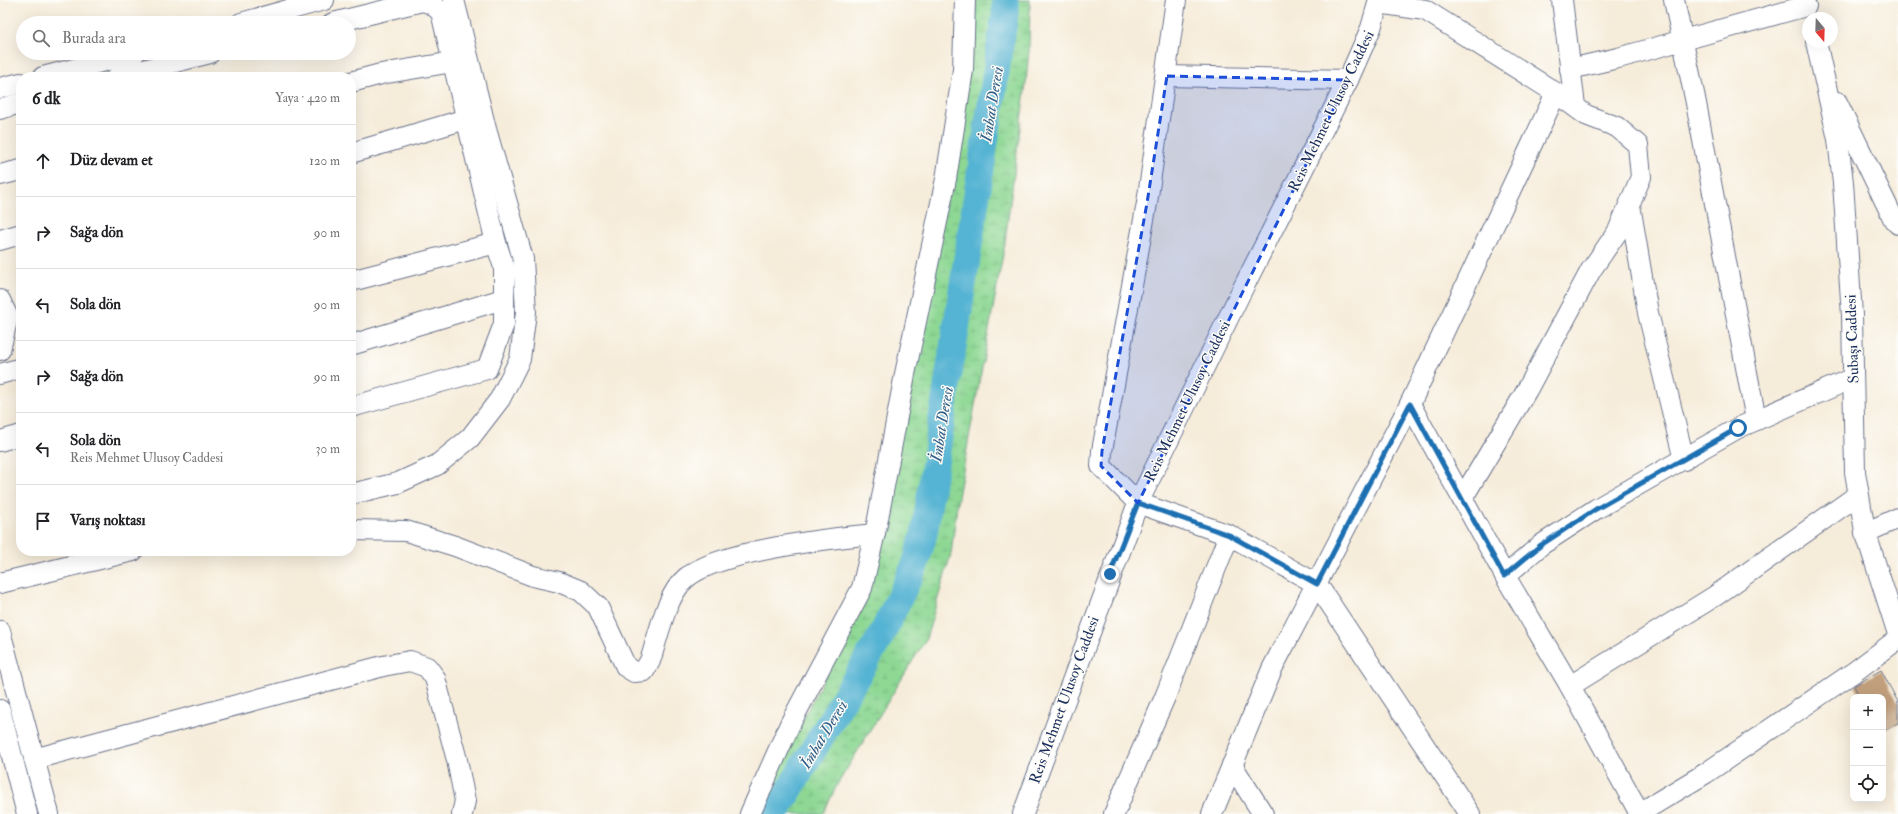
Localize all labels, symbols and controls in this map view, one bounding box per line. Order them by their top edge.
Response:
north arrow [1802,12,1838,48]
search box [16,16,356,60]
icon: search [30,27,52,49]
street label: Reis Mehmet Ulusoy Caddesi [1284,28,1379,195]
text: Burada ara [62,29,126,48]
water label: İmbat Deresi [976,64,1008,144]
text: 6 dk [32,88,61,109]
text: Yaya · 420 m [275,90,340,106]
icon: ahead [32,150,54,172]
text: Düz devam et [70,151,153,170]
text: 120 m [309,153,340,169]
icon: right [32,222,54,244]
text: Sağa dön [70,223,124,242]
text: 90 m [314,225,340,241]
icon: left [32,294,54,316]
street label: Subaşı Caddesi [1841,294,1864,384]
text: Sola dön [70,295,121,314]
text: 90 m [314,297,340,313]
street label: Reis Mehmet Ulusoy Caddesi [1140,318,1235,485]
icon: right [32,366,54,388]
text: Sağa dön [70,367,124,386]
text: 90 m [314,369,340,385]
water label: İmbat Deresi [926,384,958,464]
route start [1729,419,1747,437]
text: Sola dön [70,431,121,450]
icon: left [32,438,54,460]
text: 30 m [316,441,340,457]
text: Reis Mehmet Ulusoy Caddesi [70,450,223,466]
icon: arrive [32,510,54,532]
text: Varış noktası [70,511,145,530]
route end [1101,565,1119,583]
street label: Reis Mehmet Ulusoy Caddesi [1025,614,1104,787]
map controls [1850,694,1886,802]
button: + [1850,694,1886,730]
water label: İmbat Deresi [795,696,852,773]
button: − [1850,730,1886,766]
button: locate [1850,766,1886,802]

